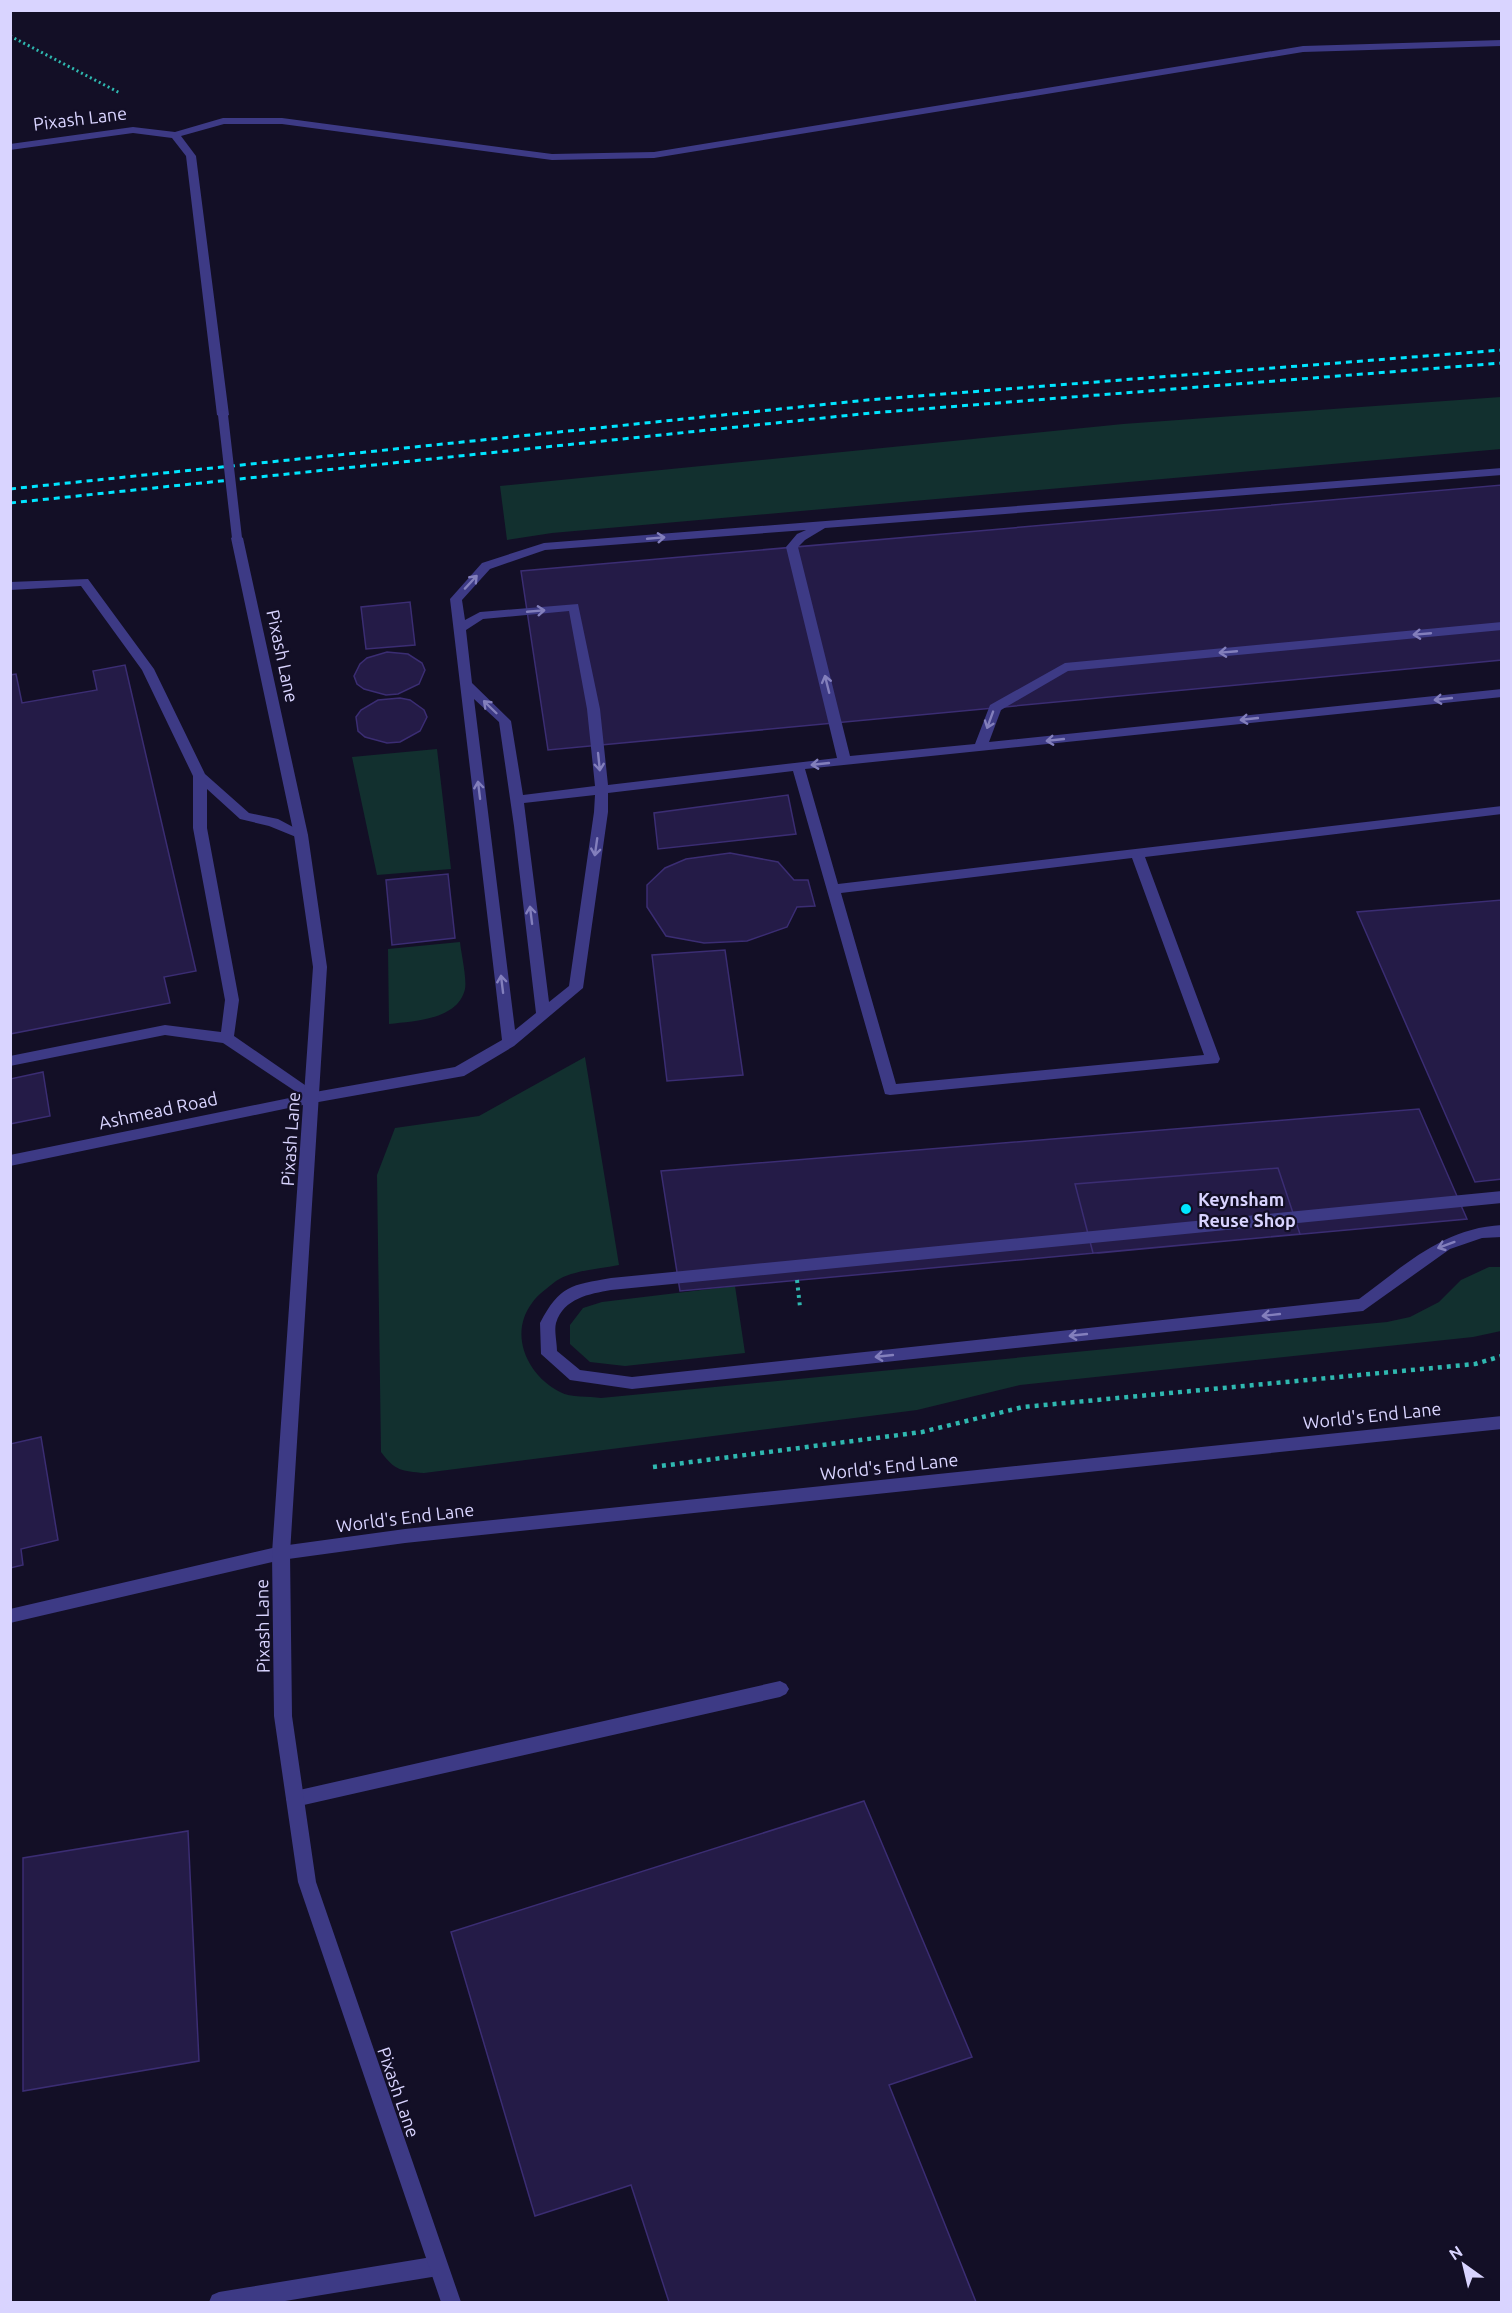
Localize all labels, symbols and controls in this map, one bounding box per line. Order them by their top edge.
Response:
street label: Pixash Lane [32,102,128,134]
one-way arrow [646,532,666,543]
one-way arrow [464,574,478,589]
one-way arrow [525,605,545,616]
street label: Pixash Lane [263,608,303,704]
one-way arrow [1413,629,1433,640]
one-way arrow [1219,647,1239,658]
one-way arrow [821,675,832,694]
one-way arrow [1434,694,1454,705]
one-way arrow [483,699,498,714]
one-way arrow [984,710,995,729]
one-way arrow [1240,714,1260,725]
one-way arrow [1046,735,1066,746]
one-way arrow [594,751,605,771]
one-way arrow [810,759,830,770]
one-way arrow [473,781,484,801]
one-way arrow [591,837,602,857]
one-way arrow [525,905,536,925]
one-way arrow [496,974,507,994]
street label: Ashmead Road [97,1088,219,1132]
street label: Pixash Lane [277,1091,303,1187]
place label: Keynsham Reuse Shop [1198,1189,1296,1230]
marker: Keynsham Reuse Shop [1179,1202,1193,1216]
one-way arrow [1437,1240,1456,1251]
one-way arrow [1262,1310,1282,1321]
one-way arrow [1068,1330,1088,1341]
one-way arrow [874,1351,894,1362]
street label: World's End Lane [1302,1398,1442,1432]
street label: World's End Lane [819,1449,959,1483]
street label: World's End Lane [335,1499,475,1535]
street label: Pixash Lane [251,1579,273,1673]
street label: Pixash Lane [374,2044,424,2140]
north arrow [1434,2235,1494,2295]
text: N [1446,2242,1466,2263]

